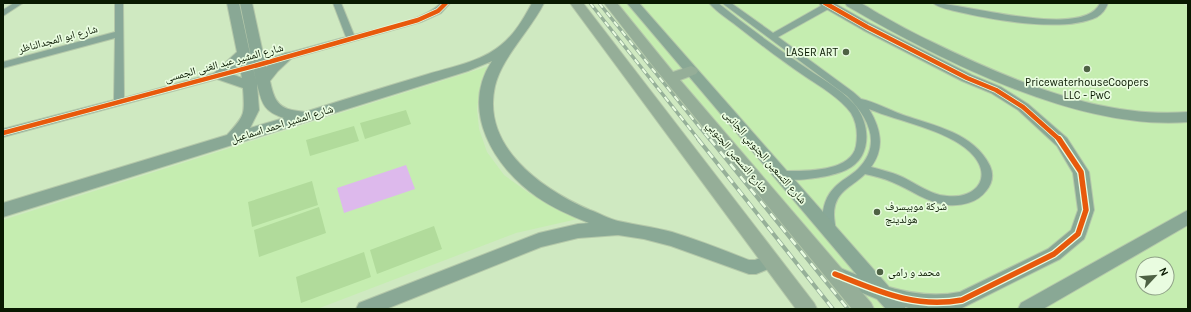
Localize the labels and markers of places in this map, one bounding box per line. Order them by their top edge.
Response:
place label: LASER ART [786,46,838,59]
marker: LASER ART [841,47,851,57]
marker: PricewaterhouseCoopers LLC - PwC [1082,64,1092,74]
place label: PricewaterhouseCoopers LLC - PwC [1025,76,1149,102]
place label: شركة موبيسرف هولدينج [885,200,947,226]
marker: شركة موبيسرف هولدينج [872,207,882,217]
place label: محمد و رامى [888,266,940,279]
marker: محمد و رامى [875,267,885,277]

